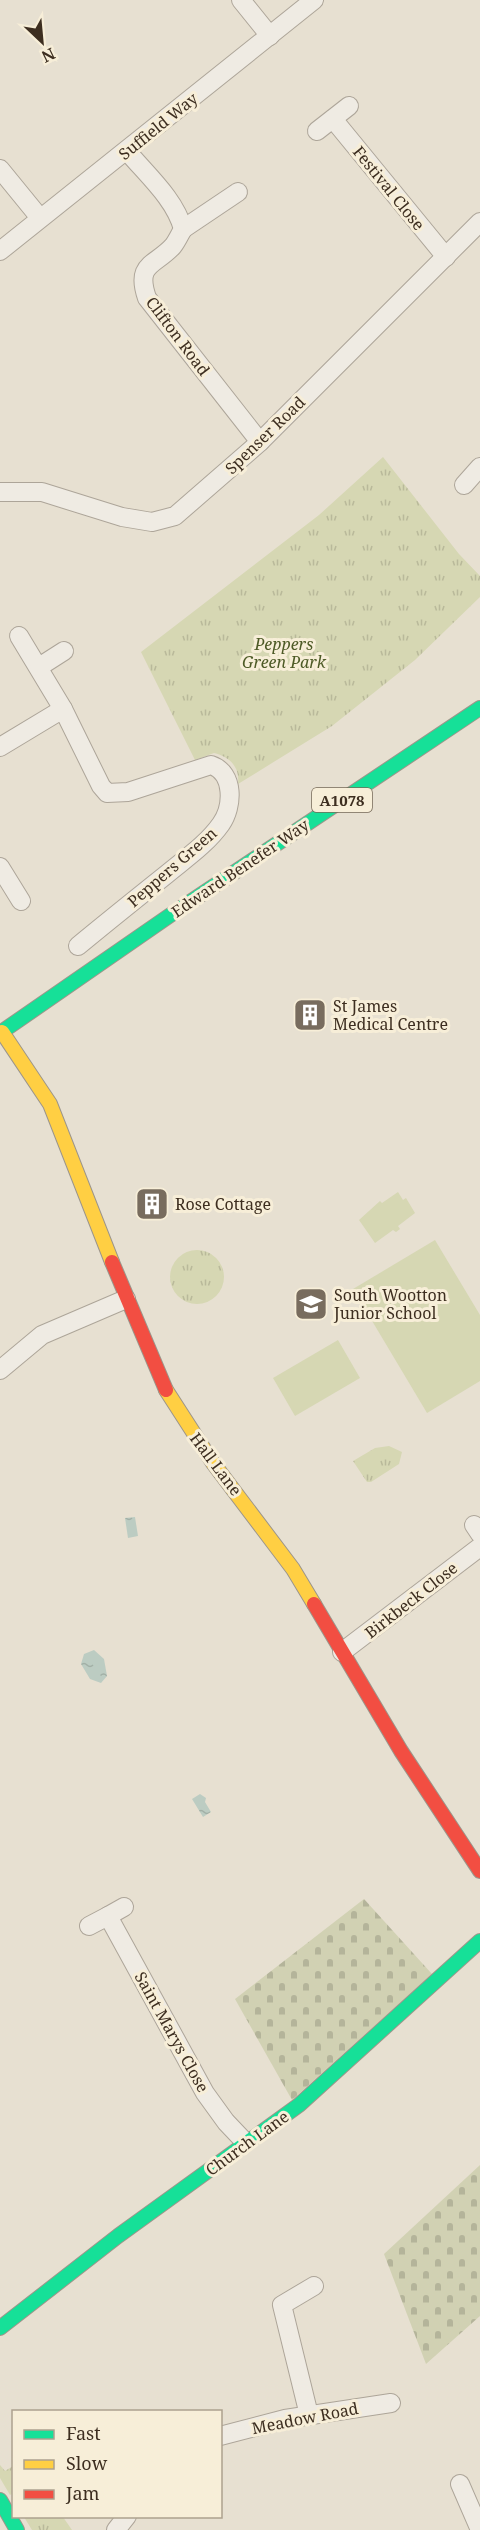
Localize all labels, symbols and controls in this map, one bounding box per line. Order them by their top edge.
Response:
north arrow [12,12,72,72]
text: N [38,43,59,68]
street label: Suffield Way [114,87,203,165]
street label: Festival Close [348,141,430,235]
street label: Clifton Road [141,292,215,380]
street label: Spenser Road [220,391,310,479]
park label: Peppers Green Park [242,633,327,673]
road number: A1078 [312,788,372,812]
street label: Edward Benefer Way [167,813,314,922]
street label: Peppers Green [123,822,221,912]
place label: St James Medical Centre [333,995,448,1035]
building icon: St James Medical Centre [292,997,328,1033]
building icon: Rose Cottage [134,1186,170,1222]
place label: Rose Cottage [175,1193,271,1215]
place label: South Wootton Junior School [333,1284,447,1324]
school or university icon: South Wootton Junior School [293,1286,329,1322]
street label: Hall Lane [185,1428,247,1500]
street label: Birkbeck Close [360,1557,462,1643]
street label: Saint Marys Close [130,1968,214,2096]
street label: Church Lane [201,2105,293,2181]
street label: Meadow Road [250,2397,360,2439]
legend [12,2410,222,2518]
text: Fast [66,2421,101,2445]
text: Slow [66,2451,108,2475]
text: Jam [65,2481,100,2505]

